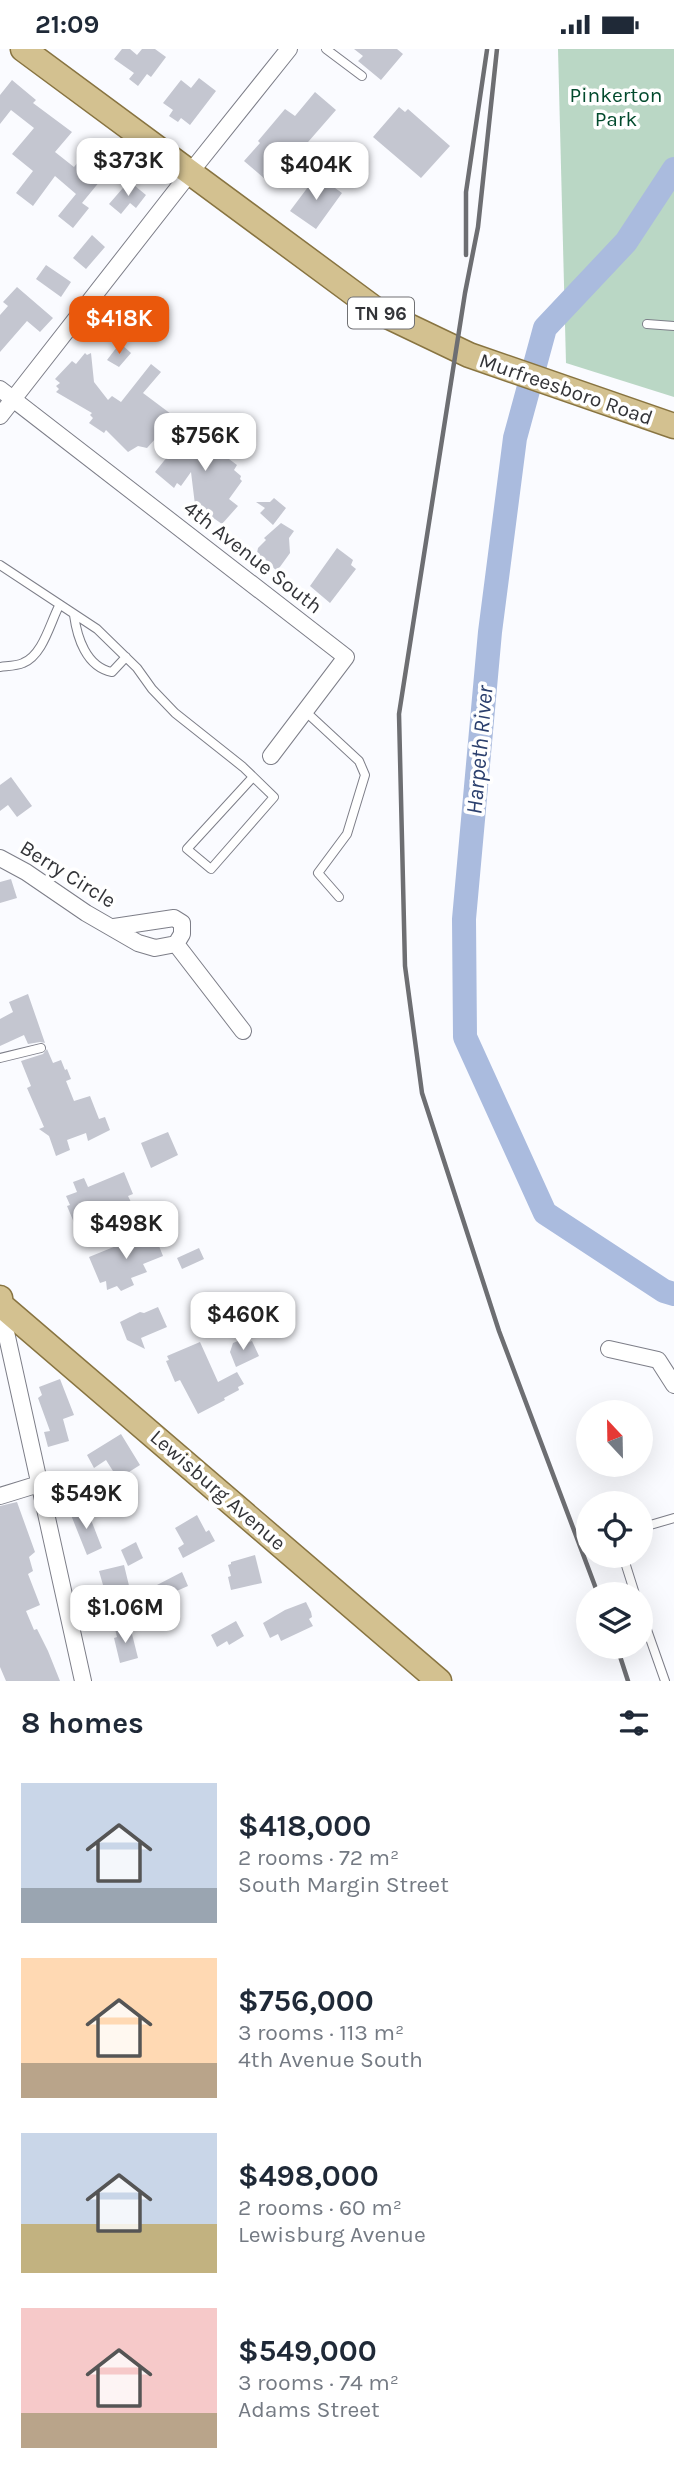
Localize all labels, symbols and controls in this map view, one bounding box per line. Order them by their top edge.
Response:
text: 21:09 [35,9,99,40]
park label: Pinkerton Park [570,83,662,131]
pin: $373K [79,139,177,198]
pin: $404K [267,143,365,202]
text: $373K [93,147,163,174]
text: $404K [280,151,352,178]
pin: $418K [70,296,168,356]
road number: TN 96 [348,297,414,329]
text: $418K [85,305,153,332]
street label: Murfreesboro Road [476,348,656,430]
pin: $756K [156,413,254,473]
text: $756K [170,422,240,449]
street label: 4th Avenue South [179,496,327,618]
water label: Harpeth River [460,683,499,816]
street label: Berry Circle [16,835,120,913]
pin: $498K [77,1201,175,1261]
text: $498K [89,1210,163,1237]
pin: $460K [194,1293,292,1352]
text: $460K [206,1301,280,1328]
north arrow [576,1400,653,1477]
map controls [576,1400,653,1659]
street label: Lewisburg Avenue [145,1425,291,1555]
pin: $549K [37,1471,135,1531]
text: $549K [50,1480,122,1507]
button: locate [576,1491,653,1568]
button: layers [576,1582,653,1659]
pin: $1.06M [68,1585,182,1645]
text: $1.06M [86,1594,164,1621]
icon: filters [615,1704,653,1742]
text: 8 homes [21,1705,144,1741]
text: $418,000 [238,1808,371,1844]
icon: home [77,1811,161,1895]
text: 2 rooms · 72 m² [238,1844,399,1871]
text: South Margin Street [238,1871,449,1898]
text: $756,000 [238,1983,374,2019]
icon: home [77,1986,161,2070]
text: 3 rooms · 113 m² [238,2019,404,2046]
text: 4th Avenue South [238,2046,423,2073]
text: $498,000 [238,2158,379,2194]
icon: home [77,2161,161,2245]
text: 2 rooms · 60 m² [238,2194,402,2221]
text: Lewisburg Avenue [238,2221,426,2248]
text: $549,000 [238,2333,377,2369]
icon: home [77,2336,161,2420]
text: 3 rooms · 74 m² [238,2369,399,2396]
text: Adams Street [238,2396,380,2423]

